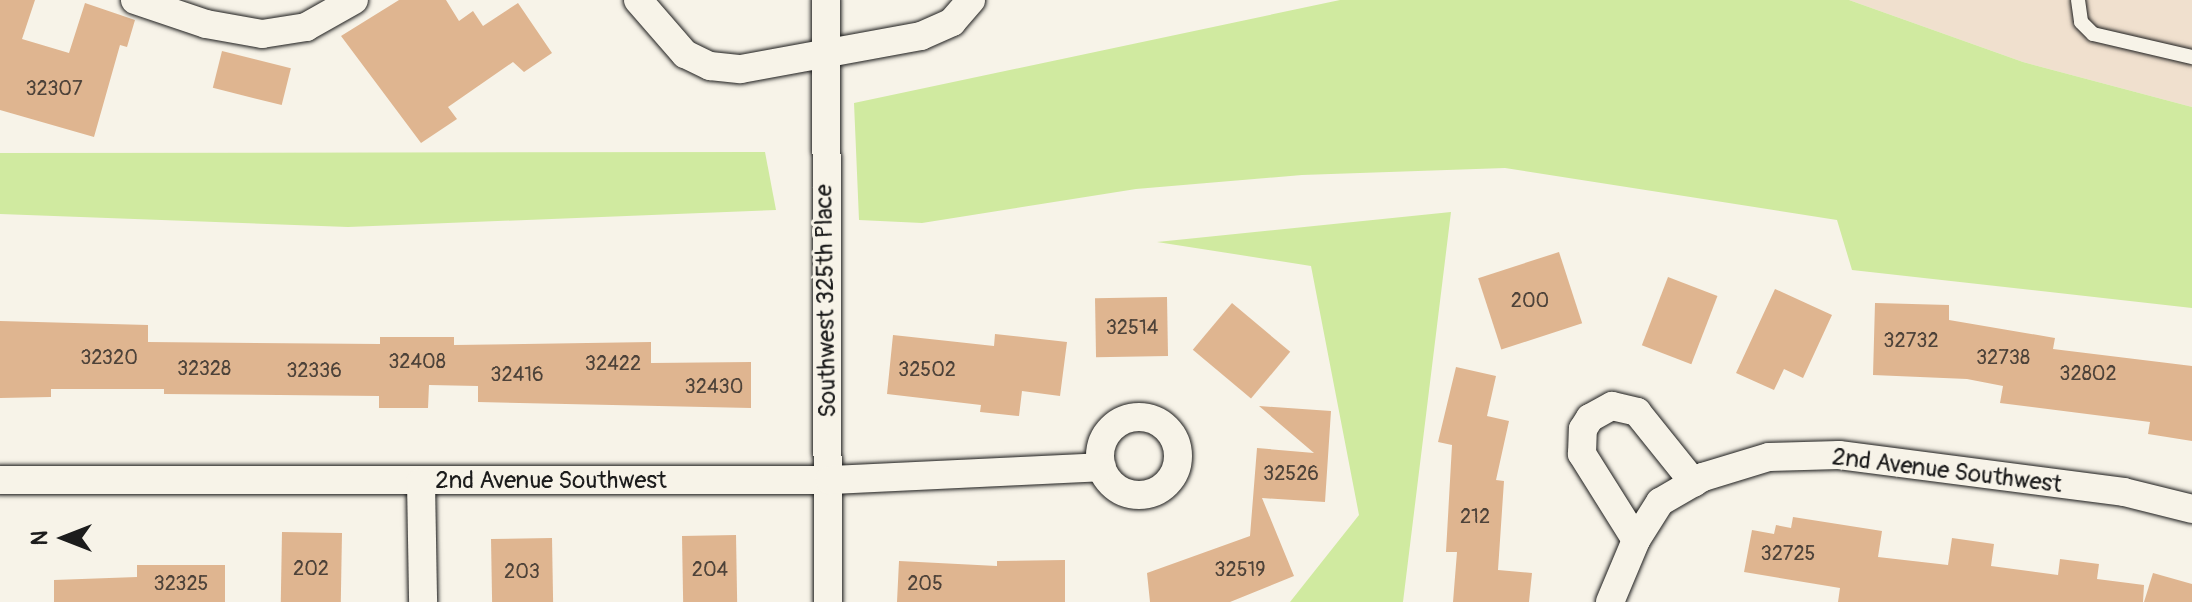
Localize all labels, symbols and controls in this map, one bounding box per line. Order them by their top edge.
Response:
house number: 32307 [25,76,83,100]
street label: Southwest 325th Place [810,184,842,418]
house number: 200 [1511,288,1549,312]
house number: 32514 [1106,315,1158,339]
house number: 32732 [1883,328,1939,352]
house number: 32320 [80,345,138,369]
house number: 32738 [1976,345,2030,369]
house number: 32408 [388,349,446,373]
house number: 32422 [585,351,641,375]
house number: 32328 [177,356,231,380]
house number: 32502 [898,357,956,381]
house number: 32336 [286,358,342,382]
house number: 32802 [2059,361,2117,385]
house number: 32416 [490,362,544,386]
house number: 32430 [685,374,743,398]
street label: 2nd Avenue Southwest [1830,443,2064,499]
house number: 32526 [1263,461,1319,485]
street label: 2nd Avenue Southwest [435,467,667,495]
north arrow [24,498,104,578]
house number: 212 [1460,504,1490,528]
text: N [26,531,54,545]
house number: 32725 [1761,541,1815,565]
house number: 202 [293,556,329,580]
house number: 204 [692,557,728,581]
house number: 32519 [1214,557,1266,581]
house number: 203 [504,559,540,583]
house number: 32325 [154,571,208,595]
house number: 205 [907,571,943,595]

